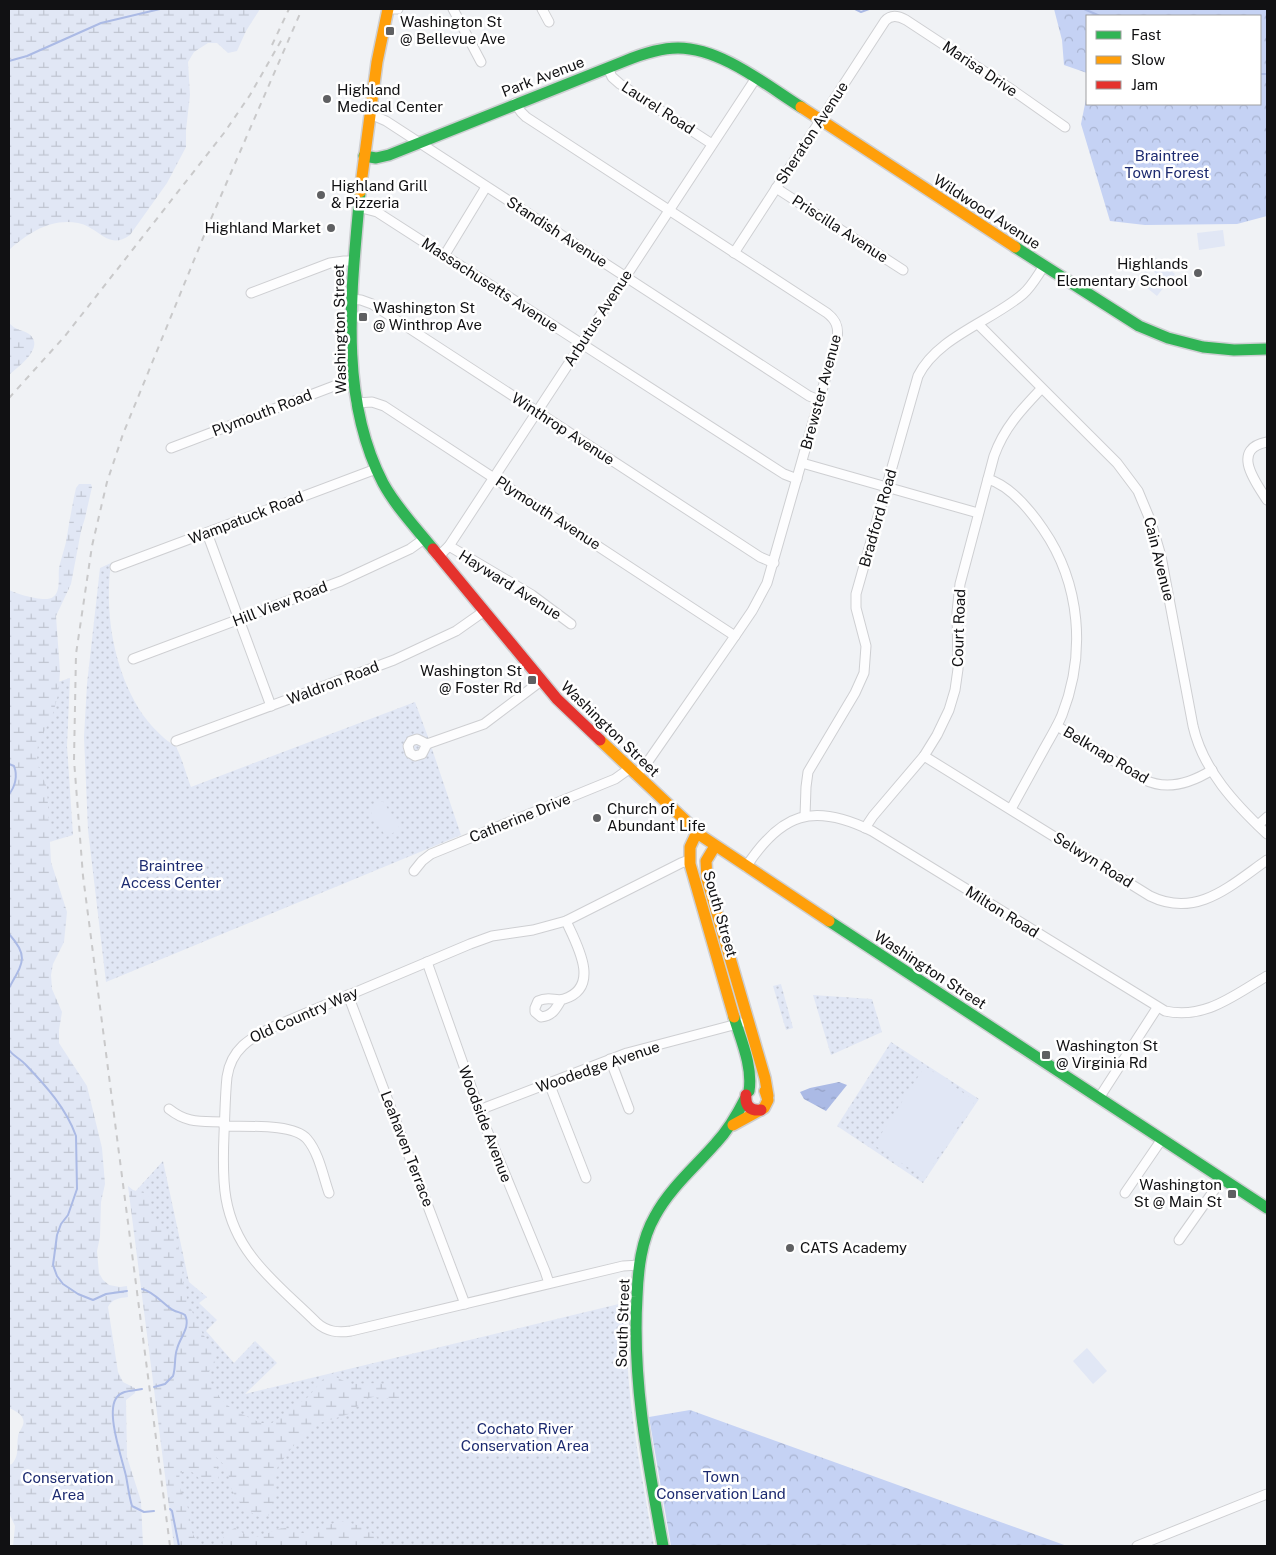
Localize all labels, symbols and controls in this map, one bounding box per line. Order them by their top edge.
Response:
place label: Washington St @ Bellevue Ave [400,13,505,47]
legend [1086,15,1261,105]
marker: Washington St @ Bellevue Ave [384,25,396,37]
text: Fast [1131,26,1161,43]
street label: Marisa Drive [940,37,1021,100]
text: Slow [1131,51,1166,68]
street label: Park Avenue [499,53,587,100]
text: Jam [1131,76,1158,93]
street label: Laurel Road [619,78,698,137]
street label: Sheraton Avenue [772,78,851,187]
place label: Highland Medical Center [337,81,443,115]
marker: Highland Medical Center [321,93,333,105]
park label: Braintree Town Forest [1125,147,1210,181]
street label: Wildwood Avenue [931,171,1044,252]
place label: Highland Grill & Pizzeria [331,177,428,211]
marker: Highland Grill & Pizzeria [315,189,327,201]
street label: Priscilla Avenue [789,191,891,266]
street label: Standish Avenue [504,193,611,270]
place label: Highland Market [204,219,321,236]
marker: Highland Market [325,222,337,234]
street label: Massachusetts Avenue [419,234,562,335]
place label: Highlands Elementary School [1056,255,1188,289]
street label: Washington Street [330,264,349,394]
street label: Arbutus Avenue [560,266,635,369]
marker: Highlands Elementary School [1192,267,1204,279]
place label: Washington St @ Winthrop Ave [373,299,482,333]
marker: Washington St @ Winthrop Ave [357,311,369,323]
street label: Brewster Avenue [797,333,844,451]
street label: Plymouth Road [209,386,314,439]
street label: Winthrop Avenue [509,389,618,468]
street label: Bradford Road [855,467,900,569]
street label: Plymouth Avenue [493,472,604,553]
street label: Wampatuck Road [186,488,306,547]
street label: Cain Avenue [1141,515,1178,603]
street label: Hayward Avenue [456,546,565,623]
street label: Hill View Road [230,578,330,629]
street label: Court Road [949,589,968,667]
street label: Waldron Road [284,657,381,708]
place label: Washington St @ Foster Rd [420,662,522,696]
marker: Washington St @ Foster Rd [526,674,538,686]
street label: Washington Street [558,677,663,780]
street label: Belknap Road [1061,722,1152,787]
street label: Catherine Drive [467,790,573,846]
place label: Church of Abundant Life [607,800,706,834]
marker: Church of Abundant Life [591,812,603,824]
street label: Selwyn Road [1050,828,1136,891]
park label: Braintree Access Center [121,857,222,891]
street label: South Street [700,869,741,959]
street label: Milton Road [963,882,1042,941]
street label: Washington Street [871,927,990,1012]
street label: Old Country Way [247,983,360,1046]
street label: Woodedge Avenue [534,1037,662,1096]
place label: Washington St @ Virginia Rd [1056,1037,1158,1071]
marker: Washington St @ Virginia Rd [1040,1049,1052,1061]
street label: Woodside Avenue [455,1063,516,1184]
street label: Leahaven Terrace [378,1089,437,1209]
place label: Washington St @ Main St [1134,1176,1222,1210]
marker: Washington St @ Main St [1226,1188,1238,1200]
place label: CATS Academy [800,1239,907,1256]
marker: CATS Academy [784,1242,796,1254]
street label: South Street [612,1278,633,1368]
park label: Cochato River Conservation Area [461,1420,589,1454]
park label: Town Conservation Land [656,1468,786,1502]
park label: Conservation Area [22,1469,114,1503]

